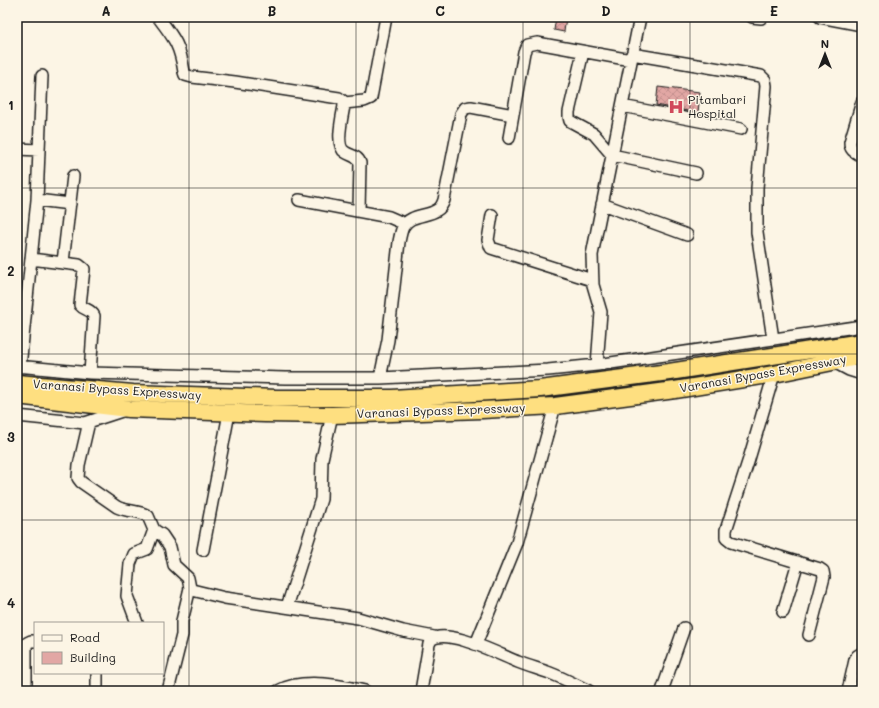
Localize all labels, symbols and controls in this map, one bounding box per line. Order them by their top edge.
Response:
text: A [101,2,111,19]
text: B [268,2,277,19]
text: C [435,2,445,19]
text: D [601,2,611,19]
text: E [770,2,778,19]
north arrow [805,34,845,74]
text: N [821,36,829,51]
place label: Pitambari Hospital [688,91,746,121]
text: 1 [8,96,14,113]
hospital icon: Pitambari Hospital [667,98,685,116]
text: 2 [7,262,15,279]
street label: Varanasi Bypass Expressway [678,350,847,396]
street label: Varanasi Bypass Expressway [32,375,202,403]
street label: Varanasi Bypass Expressway [356,399,526,421]
text: 3 [7,428,15,445]
text: 4 [7,594,15,611]
legend [34,622,164,674]
text: Road [70,629,100,645]
text: Building [70,649,116,665]

